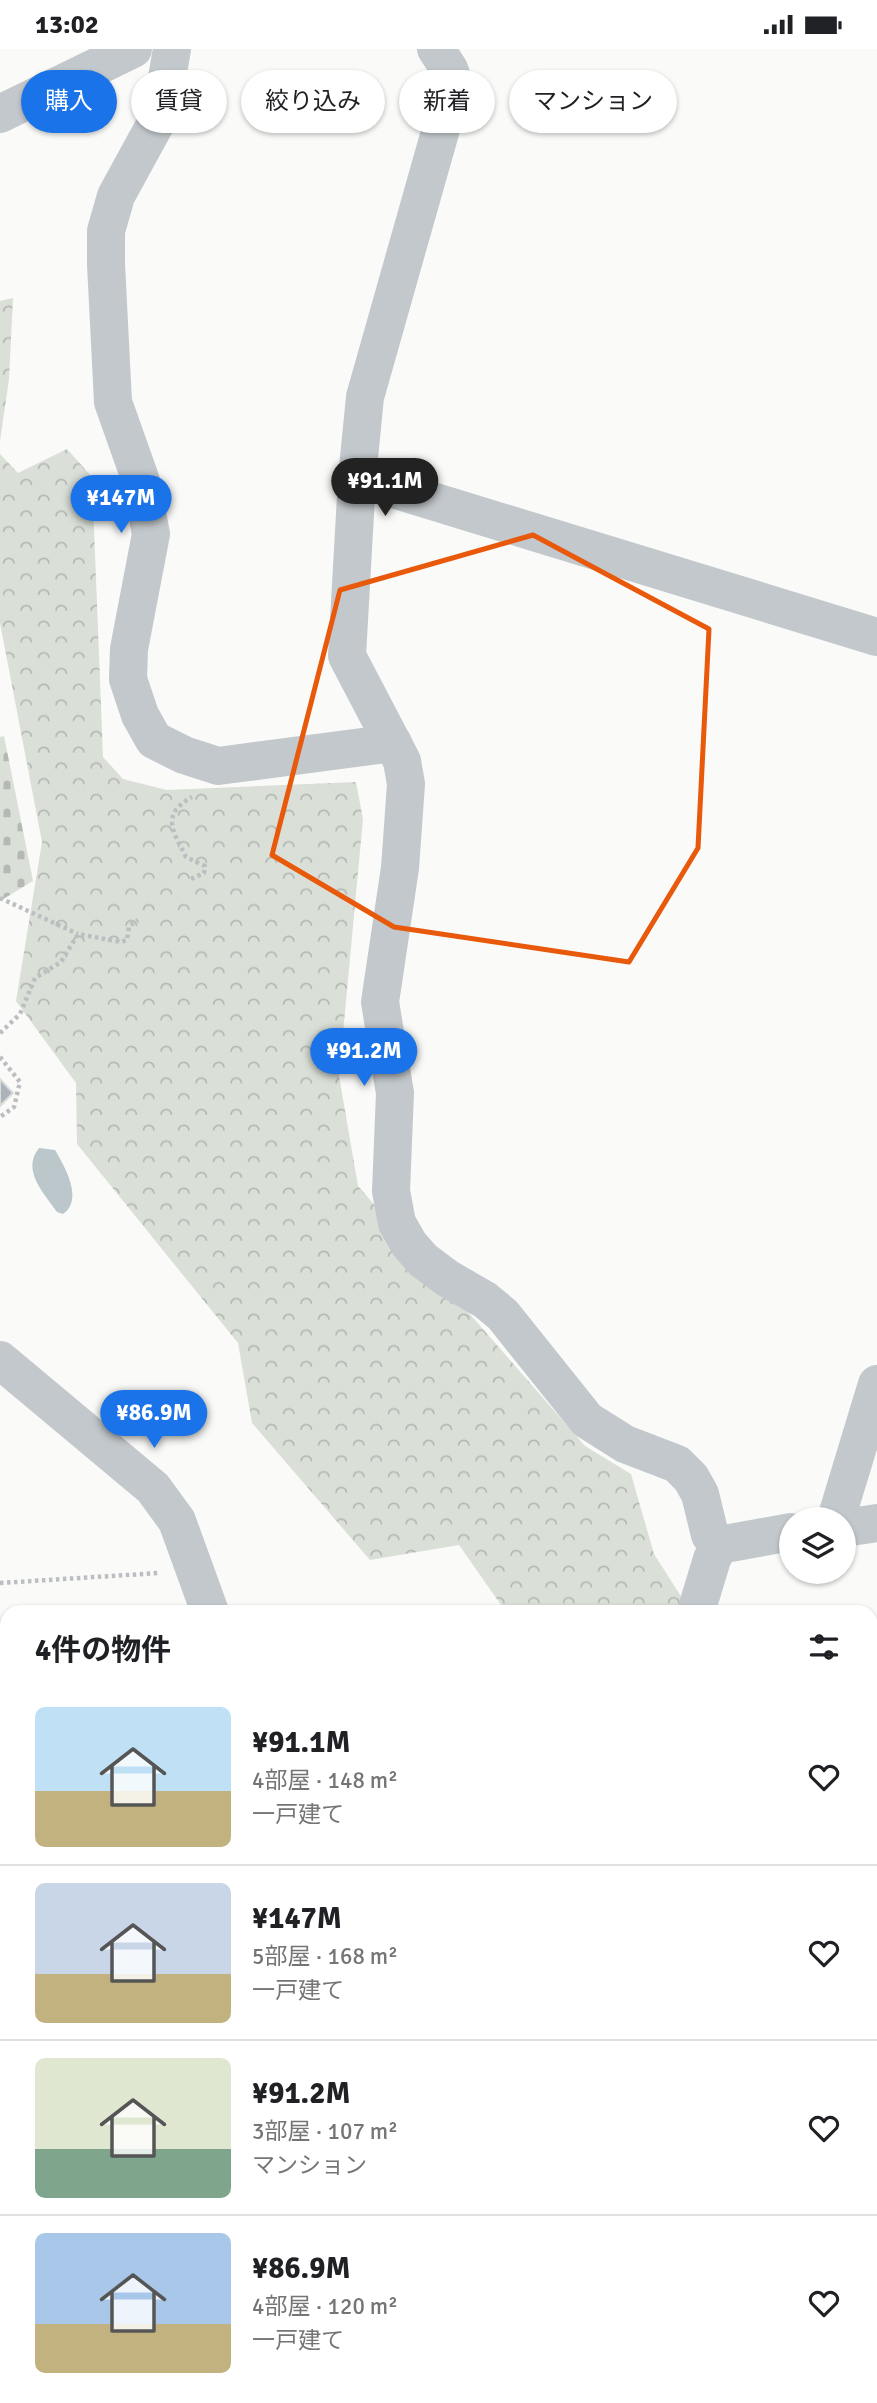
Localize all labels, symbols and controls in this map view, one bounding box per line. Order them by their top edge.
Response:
text: 13:02 [35,9,99,41]
chip: 購入 [21,70,117,133]
chip: 賃貸 [131,70,227,133]
chip: 絞り込み [241,70,385,133]
chip: 新着 [399,70,495,133]
chip: マンション [509,70,677,133]
pin: ¥91.1M [328,459,442,518]
text: ¥91.1M [347,466,423,495]
pin: ¥147M [72,475,170,535]
text: ¥147M [87,483,155,512]
pin: ¥91.2M [307,1028,421,1088]
text: ¥91.2M [326,1036,402,1065]
pin: ¥86.9M [97,1391,211,1450]
text: ¥86.9M [116,1398,192,1427]
map controls [779,1507,856,1584]
button: layers [779,1507,856,1584]
icon: filters [805,1628,843,1666]
text: 4件の物件 [35,1632,171,1669]
text: ¥91.1M [252,1724,350,1761]
icon: home [91,1735,175,1819]
icon: heart [805,1758,843,1796]
text: 4部屋 · 148 m² [252,1766,398,1795]
text: 一戸建て [252,1800,344,1829]
text: ¥147M [252,1900,342,1937]
icon: home [91,1911,175,1995]
icon: heart [805,1934,843,1972]
text: 5部屋 · 168 m² [252,1942,398,1971]
text: 一戸建て [252,1976,344,2005]
text: ¥91.2M [252,2075,350,2112]
icon: home [91,2086,175,2170]
icon: heart [805,2109,843,2147]
text: 3部屋 · 107 m² [252,2117,398,2146]
text: マンション [252,2151,367,2180]
text: ¥86.9M [252,2250,350,2287]
icon: home [91,2261,175,2345]
icon: heart [805,2284,843,2322]
text: 4部屋 · 120 m² [252,2292,398,2321]
text: 一戸建て [252,2326,344,2355]

